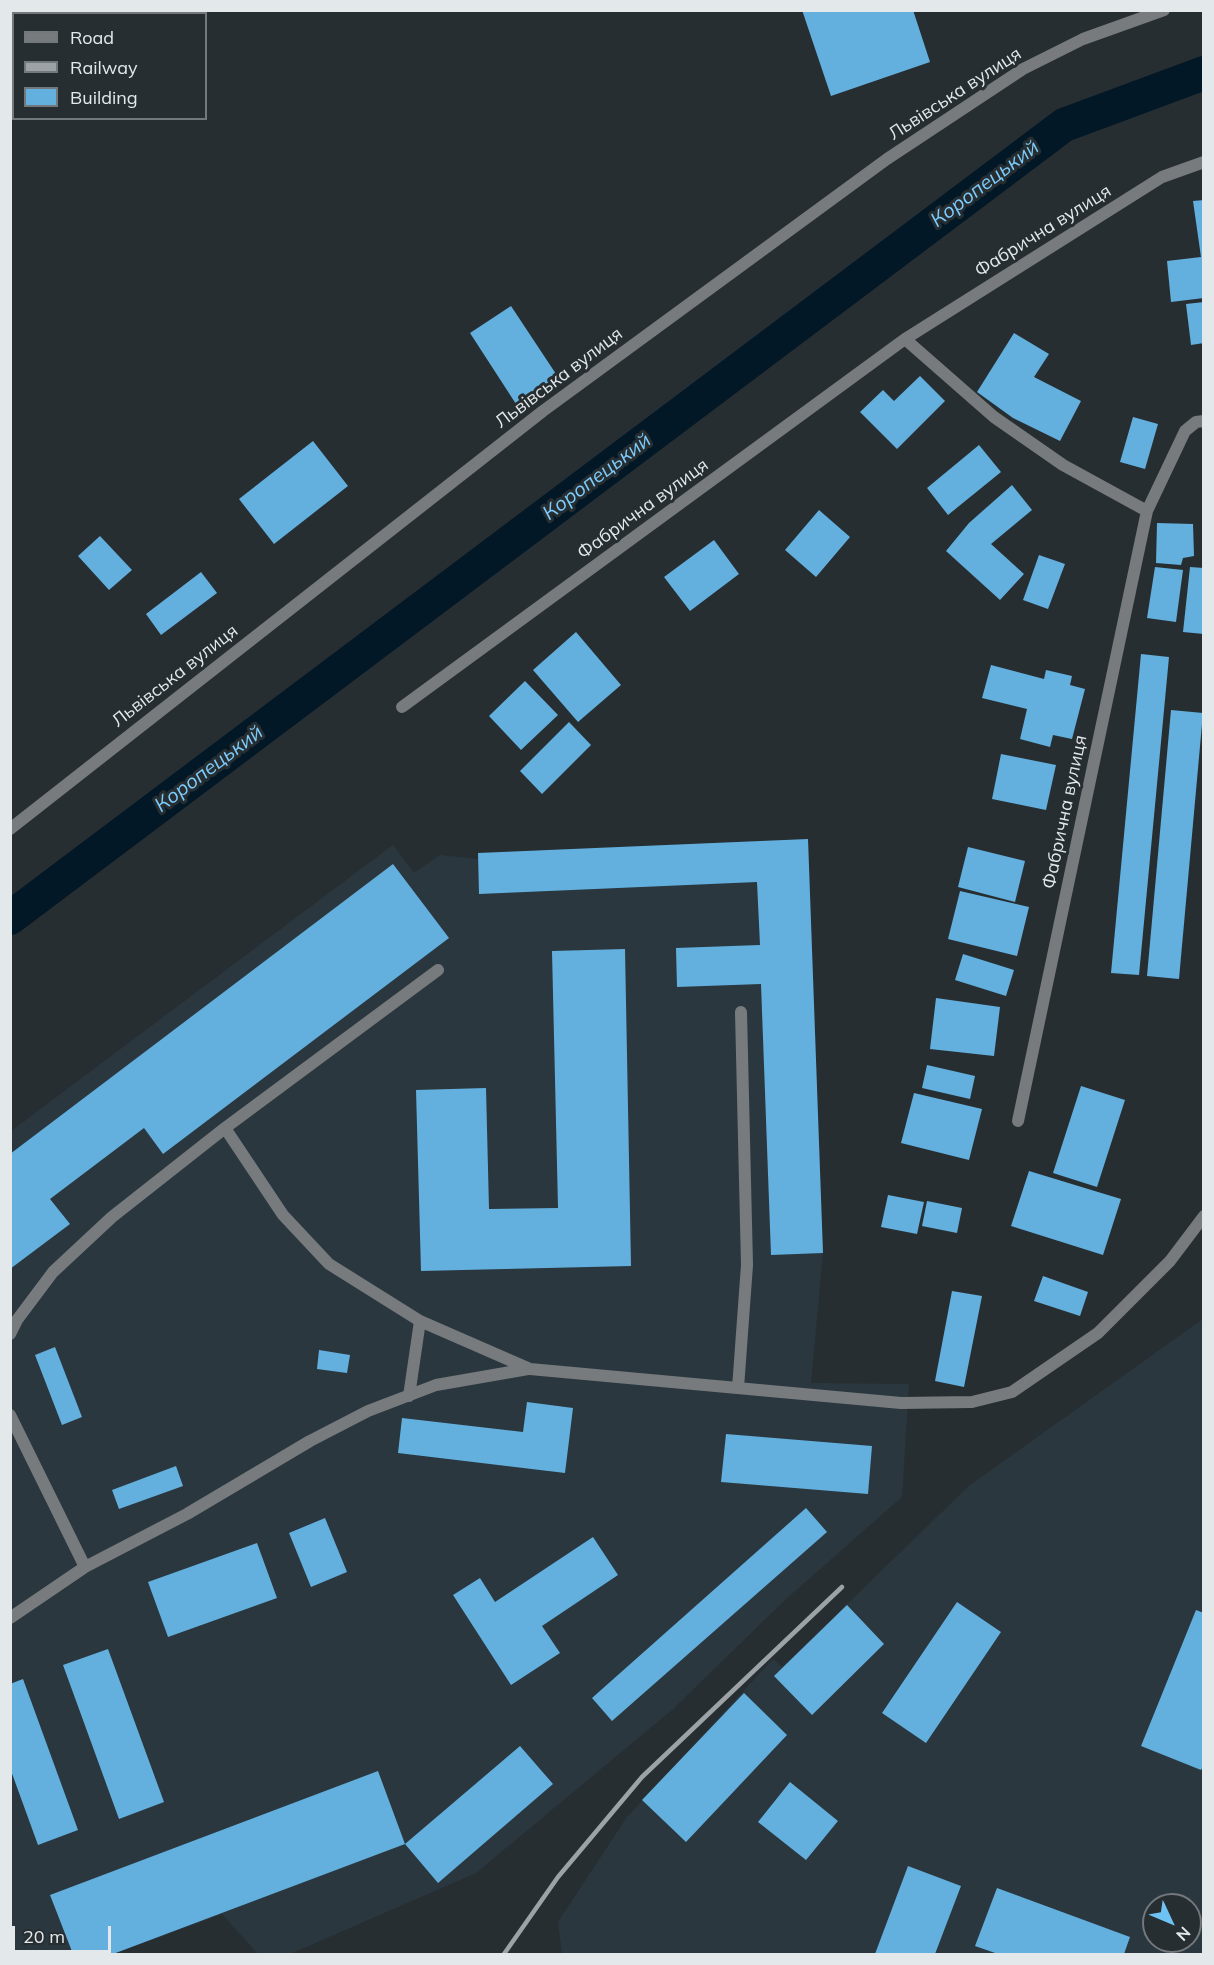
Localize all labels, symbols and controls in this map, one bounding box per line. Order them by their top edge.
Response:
legend [12,12,207,120]
text: Road [70,26,114,49]
street label: Львівська вулиця [885,43,1025,145]
text: Railway [70,56,138,79]
text: Building [70,86,138,109]
water label: Коропецький [926,136,1044,232]
street label: Фабрична вулиця [971,180,1115,282]
street label: Львівська вулиця [491,323,627,433]
water label: Коропецький [538,429,656,525]
street label: Фабрична вулиця [573,454,713,564]
street label: Львівська вулиця [108,620,242,732]
water label: Коропецький [150,721,268,817]
street label: Фабрична вулиця [1038,733,1092,891]
north arrow [1142,1893,1202,1953]
scale bar [15,1914,114,1952]
text: N [1172,1923,1195,1945]
text: 20 m [23,1925,65,1948]

